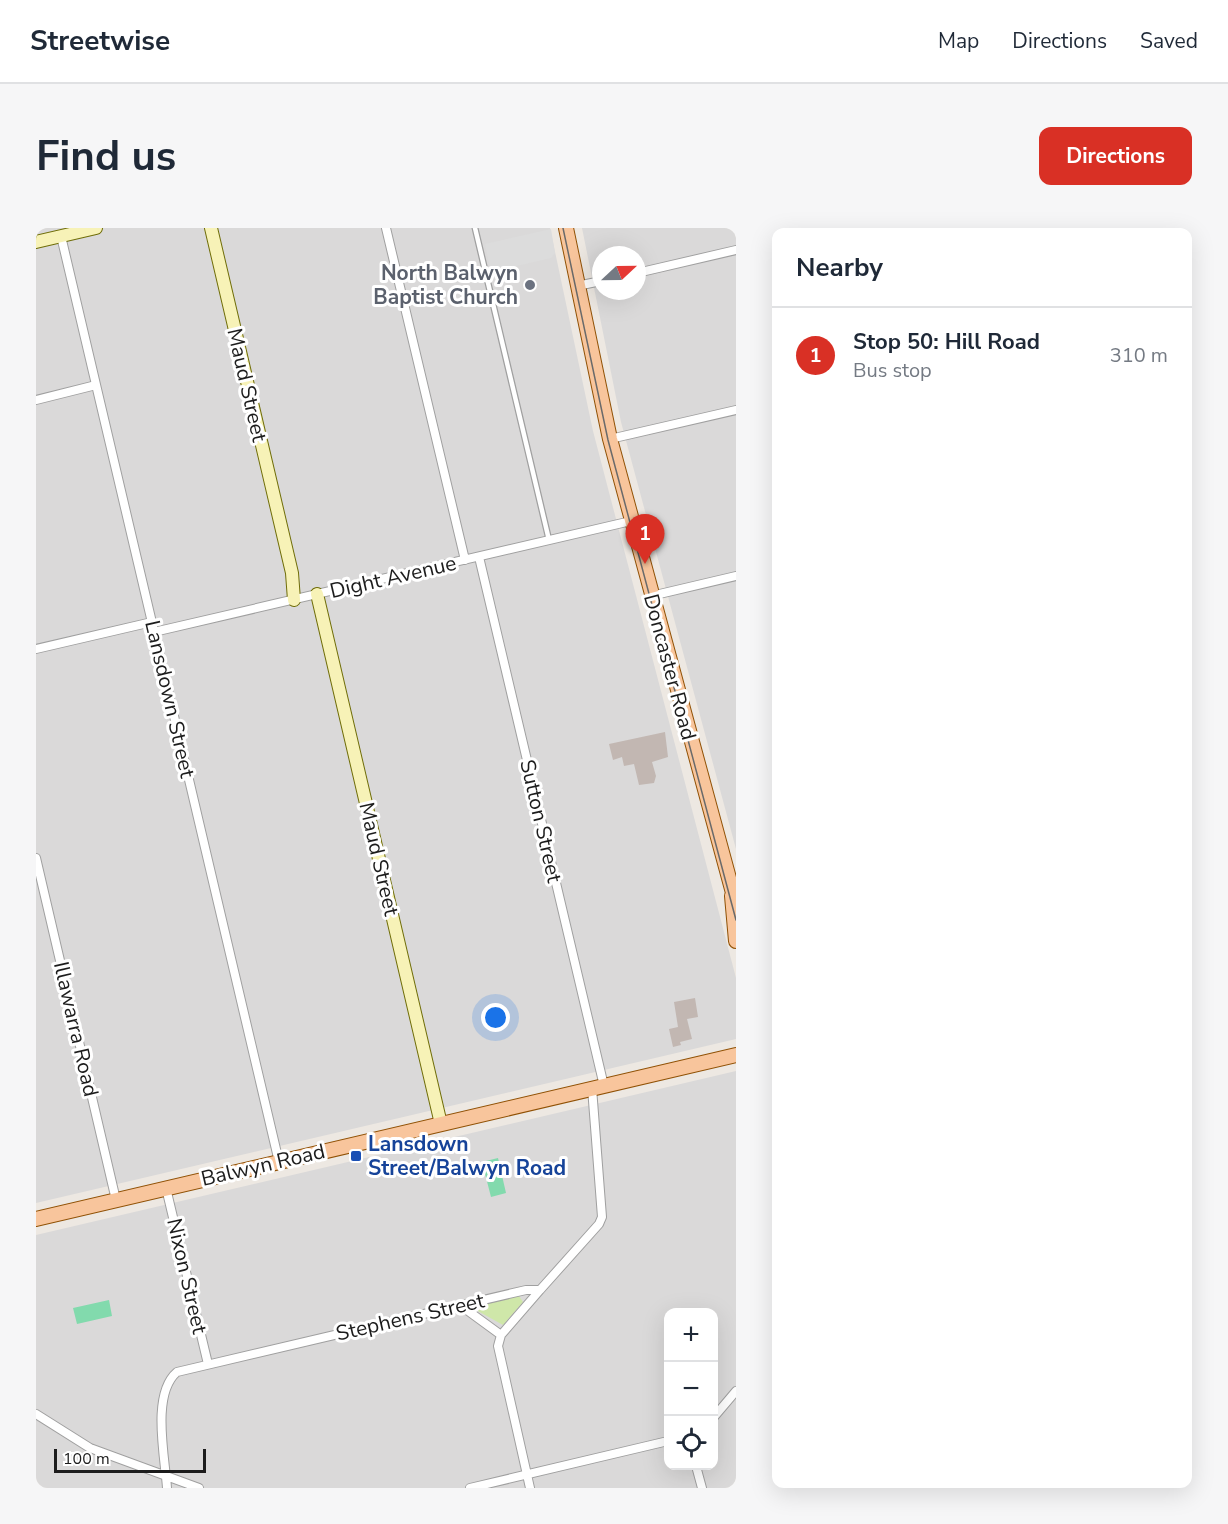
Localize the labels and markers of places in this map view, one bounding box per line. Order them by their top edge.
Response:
place label: North Balwyn Baptist Church [373,259,518,311]
marker: North Balwyn Baptist Church [523,278,537,292]
pin: 1 [626,514,664,564]
place label: Lansdown Street/Balwyn Road [368,1130,566,1182]
marker: Lansdown Street/Balwyn Road [349,1149,363,1163]

